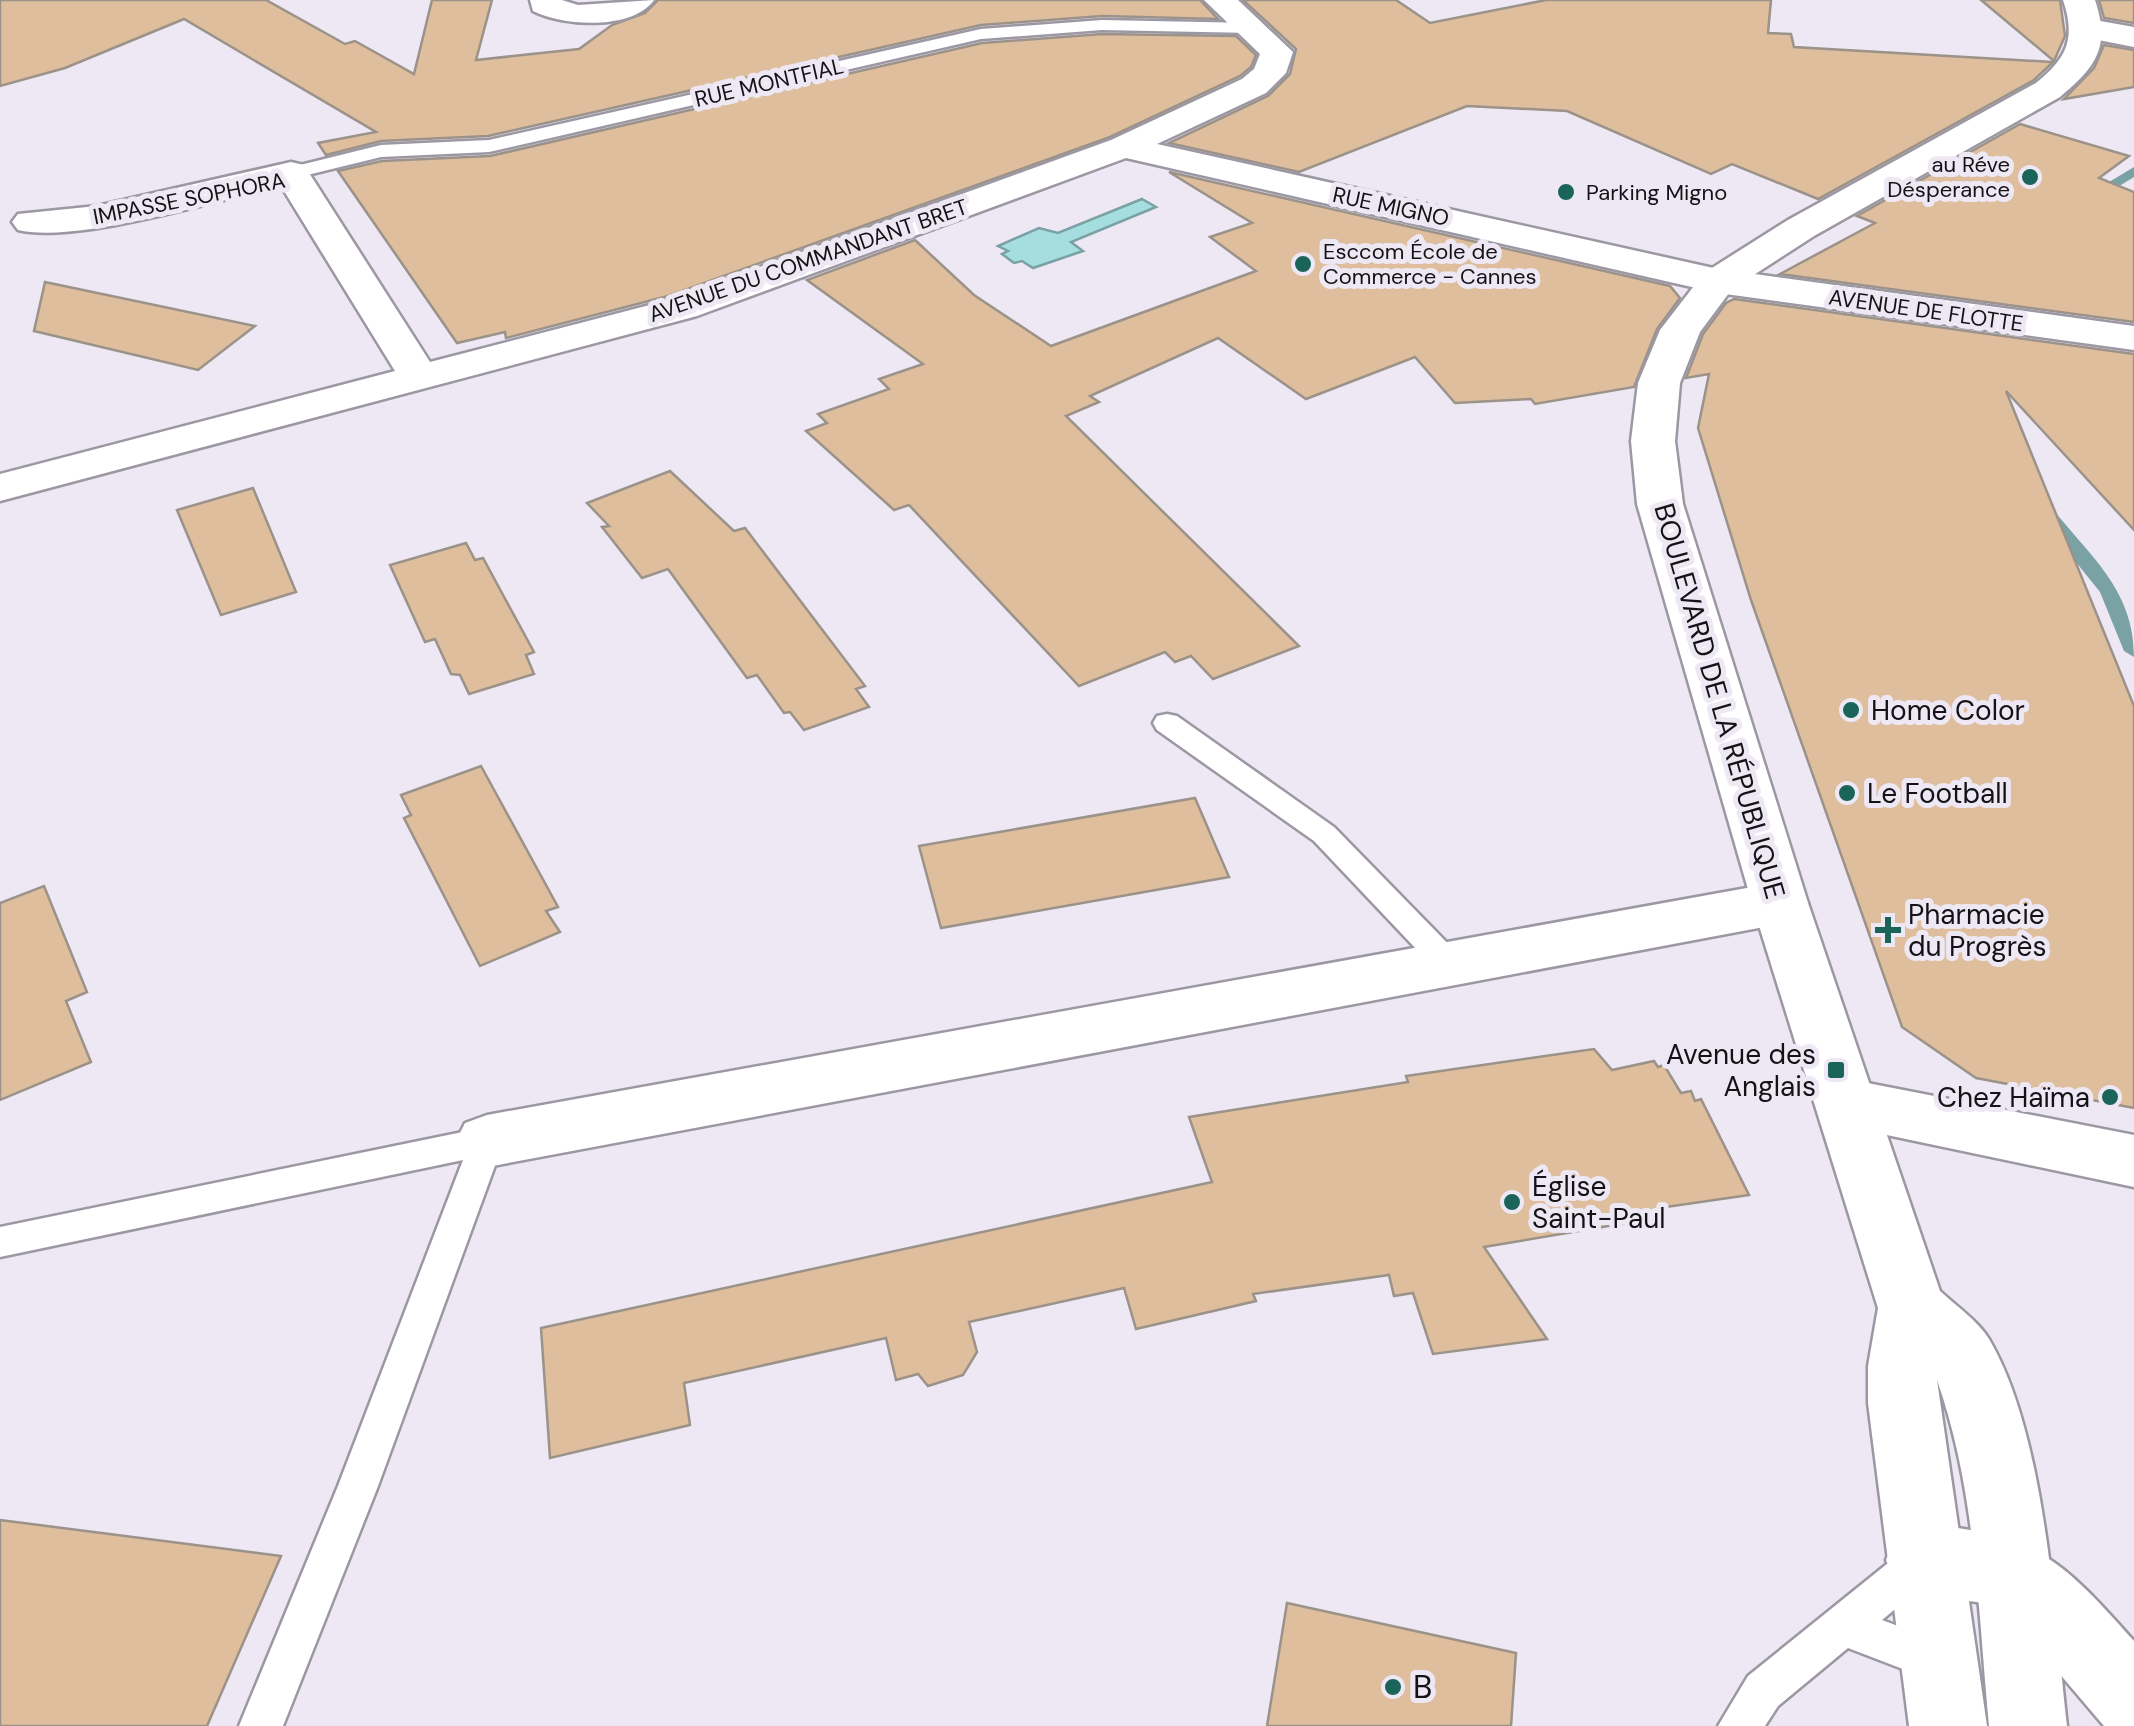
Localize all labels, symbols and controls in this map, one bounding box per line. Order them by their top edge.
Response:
street label: RUE MONTFIAL [692,51,846,114]
place label: au Réve Désperance [1887,150,2010,204]
street label: IMPASSE SOPHORA [91,166,288,231]
marker: au Réve Désperance [2019,166,2041,188]
place label: Parking Migno [1586,178,1727,207]
street label: RUE MIGNO [1330,180,1452,233]
marker: Parking Migno [1555,181,1577,203]
street label: AVENUE DU COMMANDANT BRET [645,192,972,329]
place label: Esccom École de Commerce - Cannes [1323,237,1536,291]
marker: Esccom École de Commerce - Cannes [1292,253,1314,275]
street label: AVENUE DE FLOTTE [1827,282,2025,339]
street label: BOULEVARD DE LA RÉPUBLIQUE [1645,499,1794,903]
place label: Home Color [1871,692,2025,729]
marker: Home Color [1840,699,1862,721]
place label: Le Football [1867,775,2008,812]
marker: Le Football [1836,782,1858,804]
place label: Pharmacie du Progrès [1908,896,2047,965]
marker: Pharmacie du Progrès [1877,919,1899,941]
place label: Avenue des Anglais [1666,1036,1816,1105]
marker: Avenue des Anglais [1825,1059,1847,1081]
place label: Chez Haïma [1937,1079,2090,1116]
marker: Chez Haïma [2099,1086,2121,1108]
place label: Église Saint-Paul [1532,1168,1666,1237]
marker: Église Saint-Paul [1501,1191,1523,1213]
place label: B [1413,1666,1432,1708]
marker: B [1382,1676,1404,1698]

